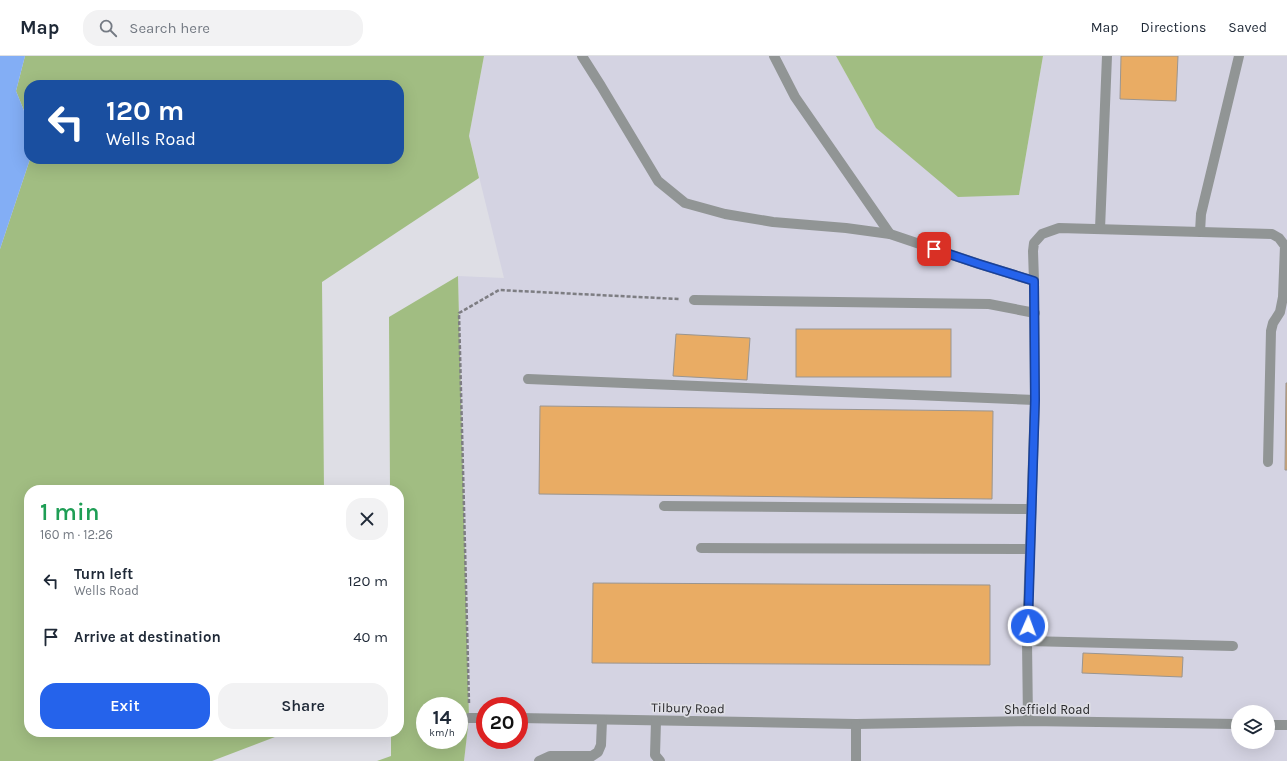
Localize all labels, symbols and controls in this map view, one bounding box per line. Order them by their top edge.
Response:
search box [83,10,363,46]
text: Map [20,17,59,39]
icon: search [97,17,119,39]
text: Search here [129,19,210,37]
text: Map [1091,19,1119,36]
text: Directions [1141,19,1206,36]
text: Saved [1228,19,1267,36]
text: 120 m [106,94,184,127]
icon: left [40,96,92,148]
text: Wells Road [106,128,196,150]
pin [917,232,951,266]
icon: arrive [923,238,945,260]
text: 1 min [40,498,100,526]
button: close [346,498,388,540]
text: 160 m · 12:26 [40,527,113,542]
text: Turn left [74,565,133,583]
icon: left [40,570,62,592]
text: 120 m [348,572,388,590]
text: Wells Road [74,583,139,598]
position arrow [1007,605,1049,647]
icon: arrive [40,626,62,648]
text: Arrive at destination [74,628,221,646]
text: 40 m [353,628,388,646]
button: Exit [40,683,210,729]
button: Share [218,683,388,729]
speed limit sign: 20 [476,697,528,749]
street label: Tilbury Road [651,700,725,716]
street label: Sheffield Road [1004,702,1090,717]
map controls [1231,705,1275,749]
button: layers [1231,705,1275,749]
text: 14 [432,706,452,729]
text: km/h [429,727,455,739]

